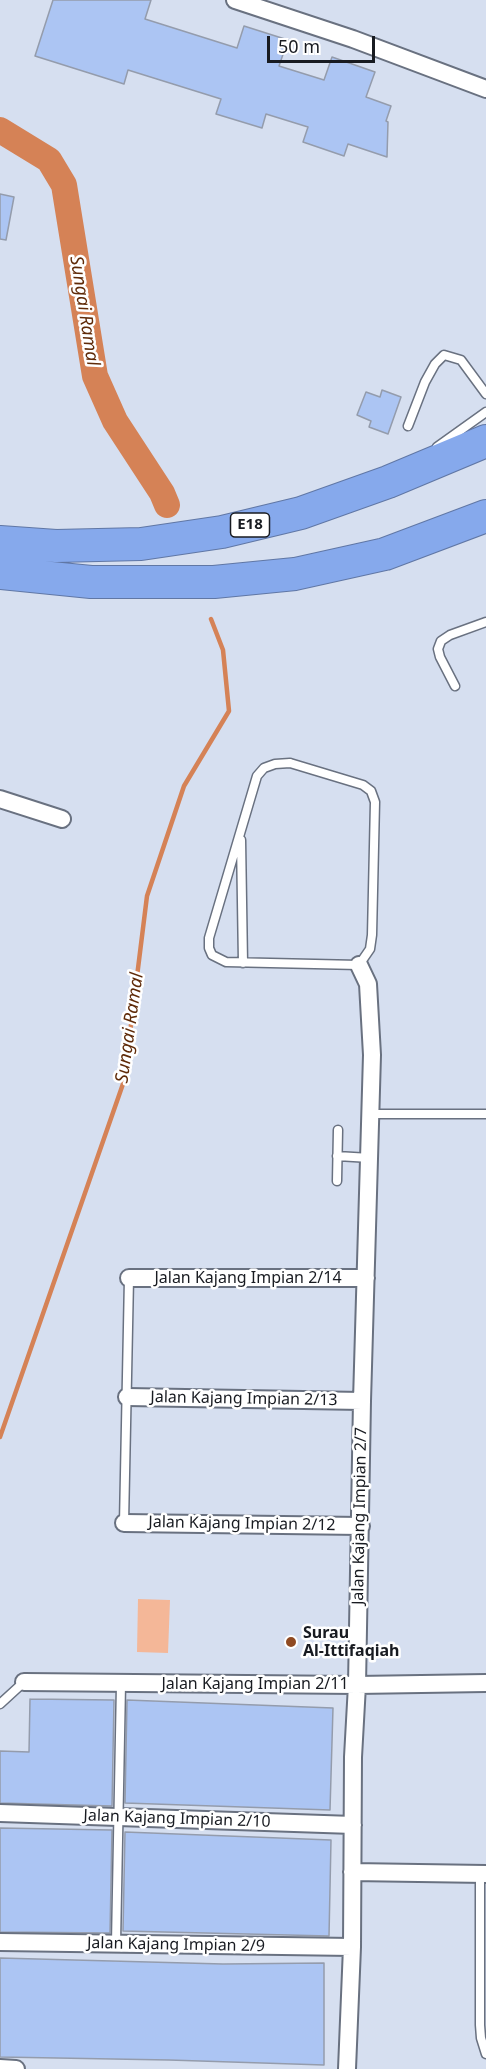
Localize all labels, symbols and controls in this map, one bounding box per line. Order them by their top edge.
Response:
scale bar [270,24,378,62]
text: 50 m [278,34,320,58]
water label: Sungai Ramal [65,254,103,368]
road number: E18 [230,513,270,537]
water label: Sungai Ramal [112,972,148,1084]
street label: Jalan Kajang Impian 2/14 [154,1268,342,1288]
street label: Jalan Kajang Impian 2/13 [150,1388,338,1410]
street label: Jalan Kajang Impian 2/7 [349,1427,371,1605]
street label: Jalan Kajang Impian 2/12 [148,1513,336,1535]
place label: Surau Al-Ittifaqiah [303,1623,400,1661]
marker: Surau Al-Ittifaqiah [284,1635,298,1649]
street label: Jalan Kajang Impian 2/11 [161,1674,349,1694]
street label: Jalan Kajang Impian 2/10 [83,1806,271,1832]
street label: Jalan Kajang Impian 2/9 [87,1934,265,1956]

